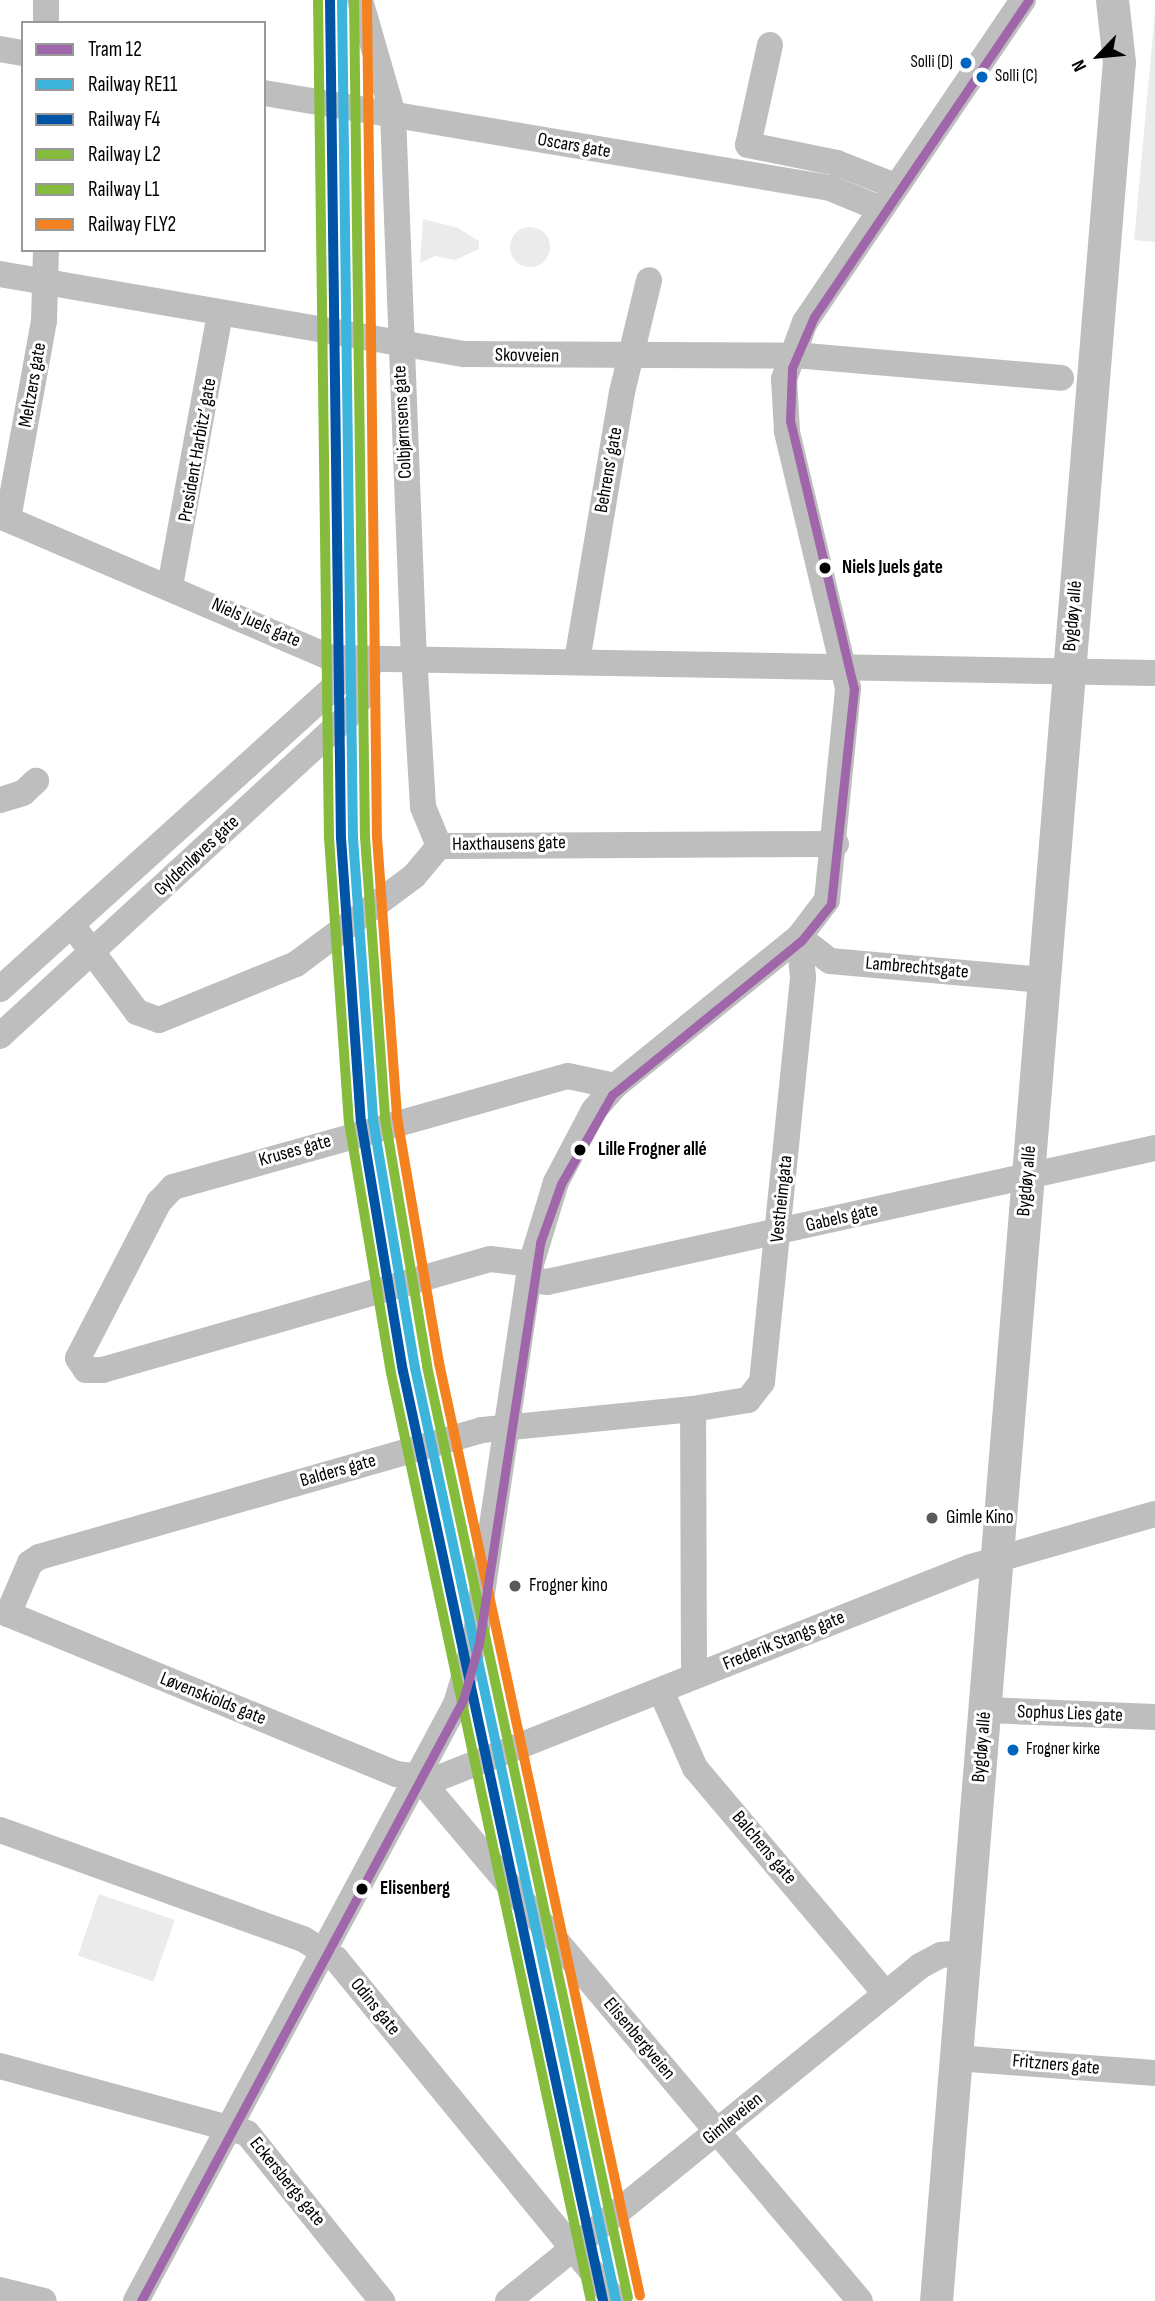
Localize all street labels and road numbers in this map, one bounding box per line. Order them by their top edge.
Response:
street label: Oscars gate [536,128,612,164]
street label: Meltzers gate [14,341,52,429]
street label: Skovveien [495,344,559,368]
street label: Colbjørnsens gate [389,365,417,479]
street label: President Harbitz’ gate [174,376,222,524]
street label: Behrens’ gate [590,425,628,515]
street label: Bygdøy allé [1059,580,1087,652]
street label: Niels Juels gate [208,593,304,653]
street label: Gyldenløves gate [150,811,244,901]
street label: Haxthausens gate [452,832,566,856]
street label: Lambrechtsgate [865,952,969,984]
street label: Kruses gate [256,1130,334,1172]
street label: Bygdøy allé [1013,1145,1041,1217]
street label: Vestheimgata [766,1154,798,1244]
street label: Gabels gate [804,1199,880,1237]
street label: Balders gate [297,1449,379,1493]
street label: Frederik Stangs gate [720,1606,848,1676]
street label: Løvenskiolds gate [157,1667,269,1731]
street label: Sophus Lies gate [1017,1701,1123,1727]
street label: Bygdøy allé [968,1711,996,1783]
street label: Balchens gate [727,1807,801,1889]
street label: Odins gate [345,1974,405,2040]
street label: Elisenbergveien [598,1993,680,2085]
street label: Fritzners gate [1011,2050,1101,2080]
street label: Gimleveien [698,2088,768,2150]
street label: Eckersbergs gate [244,2133,330,2231]

